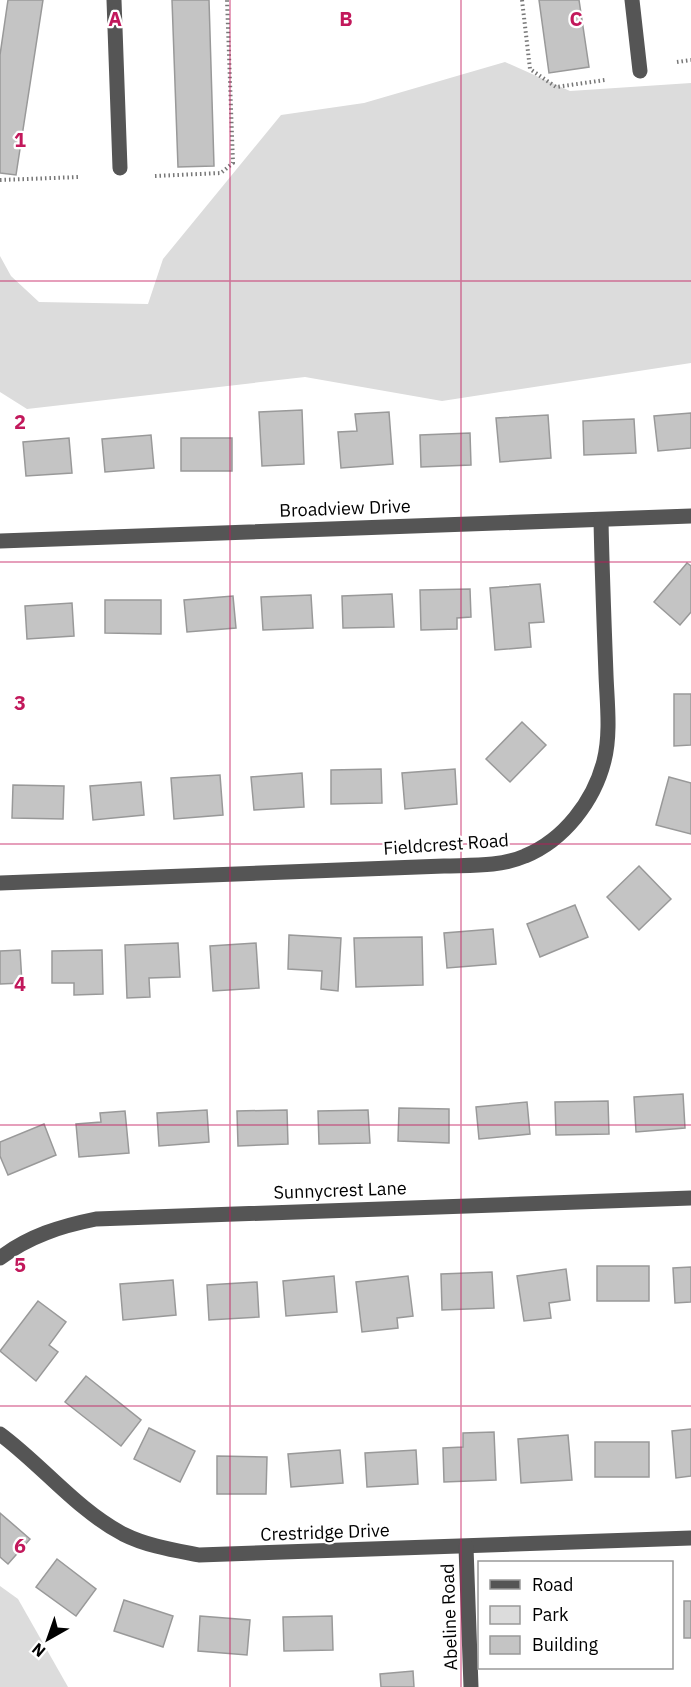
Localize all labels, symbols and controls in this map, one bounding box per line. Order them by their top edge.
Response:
text: A [108,5,122,32]
text: B [339,5,353,32]
text: C [569,5,583,32]
text: 1 [14,126,26,153]
text: 2 [14,408,26,435]
street label: Broadview Drive [279,494,411,522]
text: 3 [14,689,26,716]
street label: Fieldcrest Road [382,828,510,860]
text: 4 [14,970,26,997]
street label: Sunnycrest Lane [273,1176,407,1204]
text: 5 [14,1251,26,1278]
street label: Crestridge Drive [260,1518,390,1546]
text: 6 [14,1532,26,1559]
legend [478,1561,673,1669]
street label: Abeline Road [436,1563,462,1671]
text: Road [532,1573,573,1596]
text: Park [532,1603,569,1626]
north arrow [18,1609,78,1669]
text: Building [532,1633,599,1656]
text: N [27,1639,49,1662]

